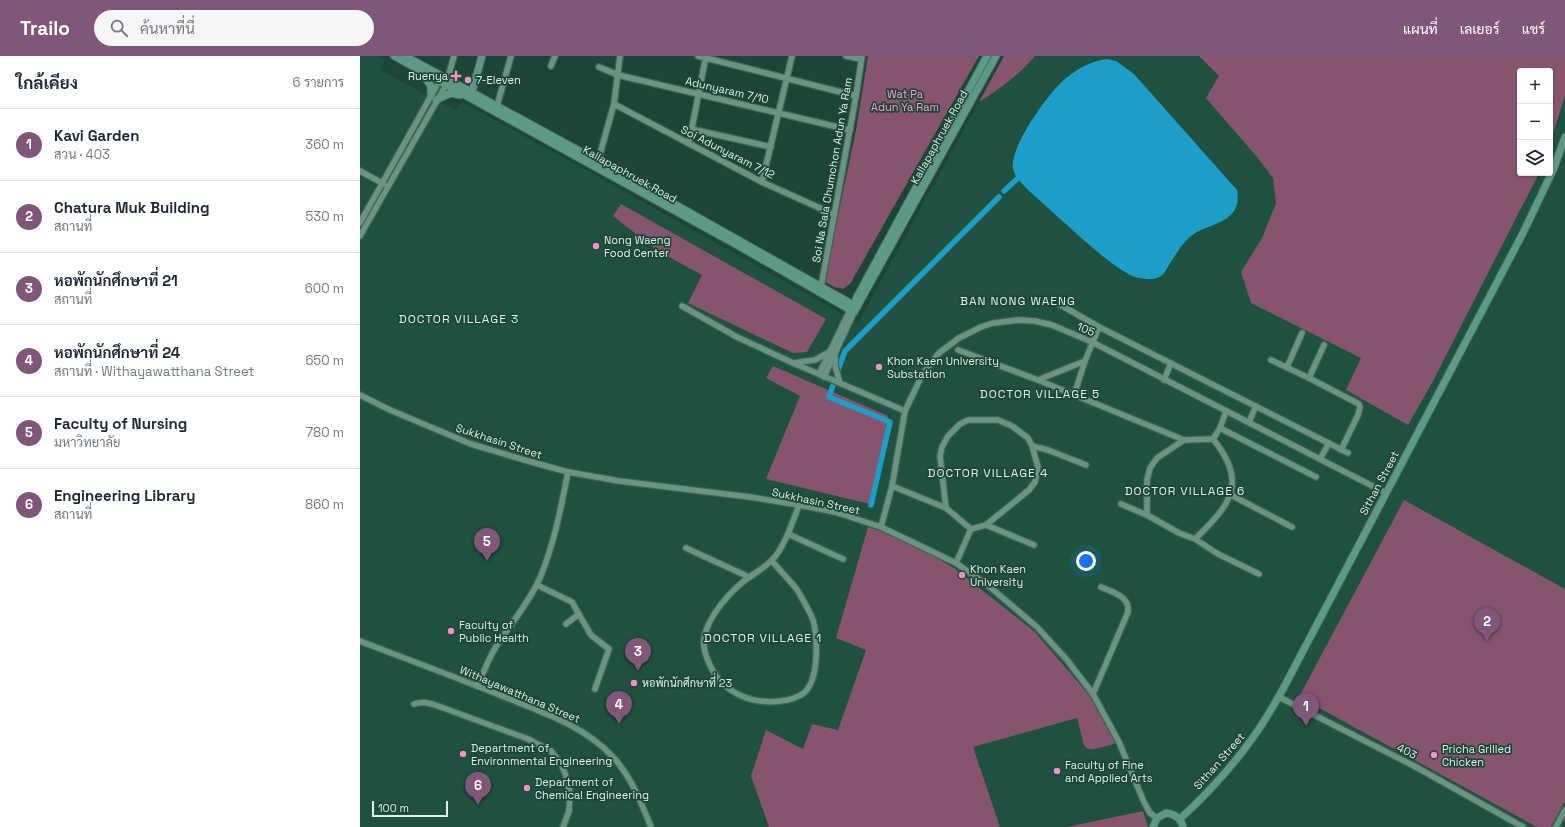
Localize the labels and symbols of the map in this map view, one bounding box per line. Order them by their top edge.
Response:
place label: Ruenya [408,69,449,83]
marker: Ruenya [451,71,461,81]
place label: 7-Eleven [476,73,521,87]
street label: Adunyaram 7/10 [684,74,770,106]
marker: 7-Eleven [463,75,473,85]
street label: Soi Na Sala Chumchon Adun Ya Ram [809,76,855,264]
park label: Wat Pa Adun Ya Ram [871,87,939,114]
street label: Kallapaphruek Road [907,88,971,186]
street label: Soi Adunyaram 7/12 [679,122,778,182]
street label: Kallapaphruek Road [581,142,679,206]
place label: Nong Waeng Food Center [604,233,671,260]
marker: Nong Waeng Food Center [591,241,601,251]
district label: BAN NONG WAENG [960,293,1076,309]
district label: DOCTOR VILLAGE 3 [399,311,519,327]
street label: 105 [1075,319,1098,339]
place label: Khon Kaen University Substation [887,354,999,381]
marker: Khon Kaen University Substation [874,362,884,372]
district label: DOCTOR VILLAGE 5 [980,386,1100,402]
street label: Sukkhasin Street [454,420,544,462]
street label: Sithan Street [1356,448,1402,518]
district label: DOCTOR VILLAGE 4 [928,465,1048,481]
district label: DOCTOR VILLAGE 6 [1125,483,1245,499]
street label: Sukkhasin Street [771,485,861,517]
pin: 5 [474,528,500,561]
your location [1076,551,1096,571]
place label: Khon Kaen University [970,562,1026,589]
marker: Khon Kaen University [957,570,967,580]
pin: 2 [1474,608,1500,641]
place label: Faculty of Public Health [459,618,529,645]
marker: Faculty of Public Health [446,626,456,636]
district label: DOCTOR VILLAGE 1 [704,630,822,646]
pin: 3 [625,638,651,671]
street label: Withayawatthana Street [458,662,582,726]
place label: หอพักนักศึกษาที่ 23 [642,672,732,690]
marker: หอพักนักศึกษาที่ 23 [629,678,639,688]
pin: 4 [606,691,632,724]
pin: 1 [1293,693,1319,726]
street label: Sithan Street [1191,730,1247,792]
street label: 403 [1395,740,1420,762]
place label: Department of Environmental Engineering [471,741,612,768]
place label: Pricha Grilled Chicken [1442,742,1511,769]
marker: Department of Environmental Engineering [458,749,468,759]
marker: Pricha Grilled Chicken [1429,750,1439,760]
place label: Faculty of Fine and Applied Arts [1065,758,1153,785]
marker: Faculty of Fine and Applied Arts [1052,766,1062,776]
pin: 6 [465,772,491,805]
place label: Department of Chemical Engineering [535,775,649,802]
marker: Department of Chemical Engineering [522,783,532,793]
scale bar [372,799,448,818]

